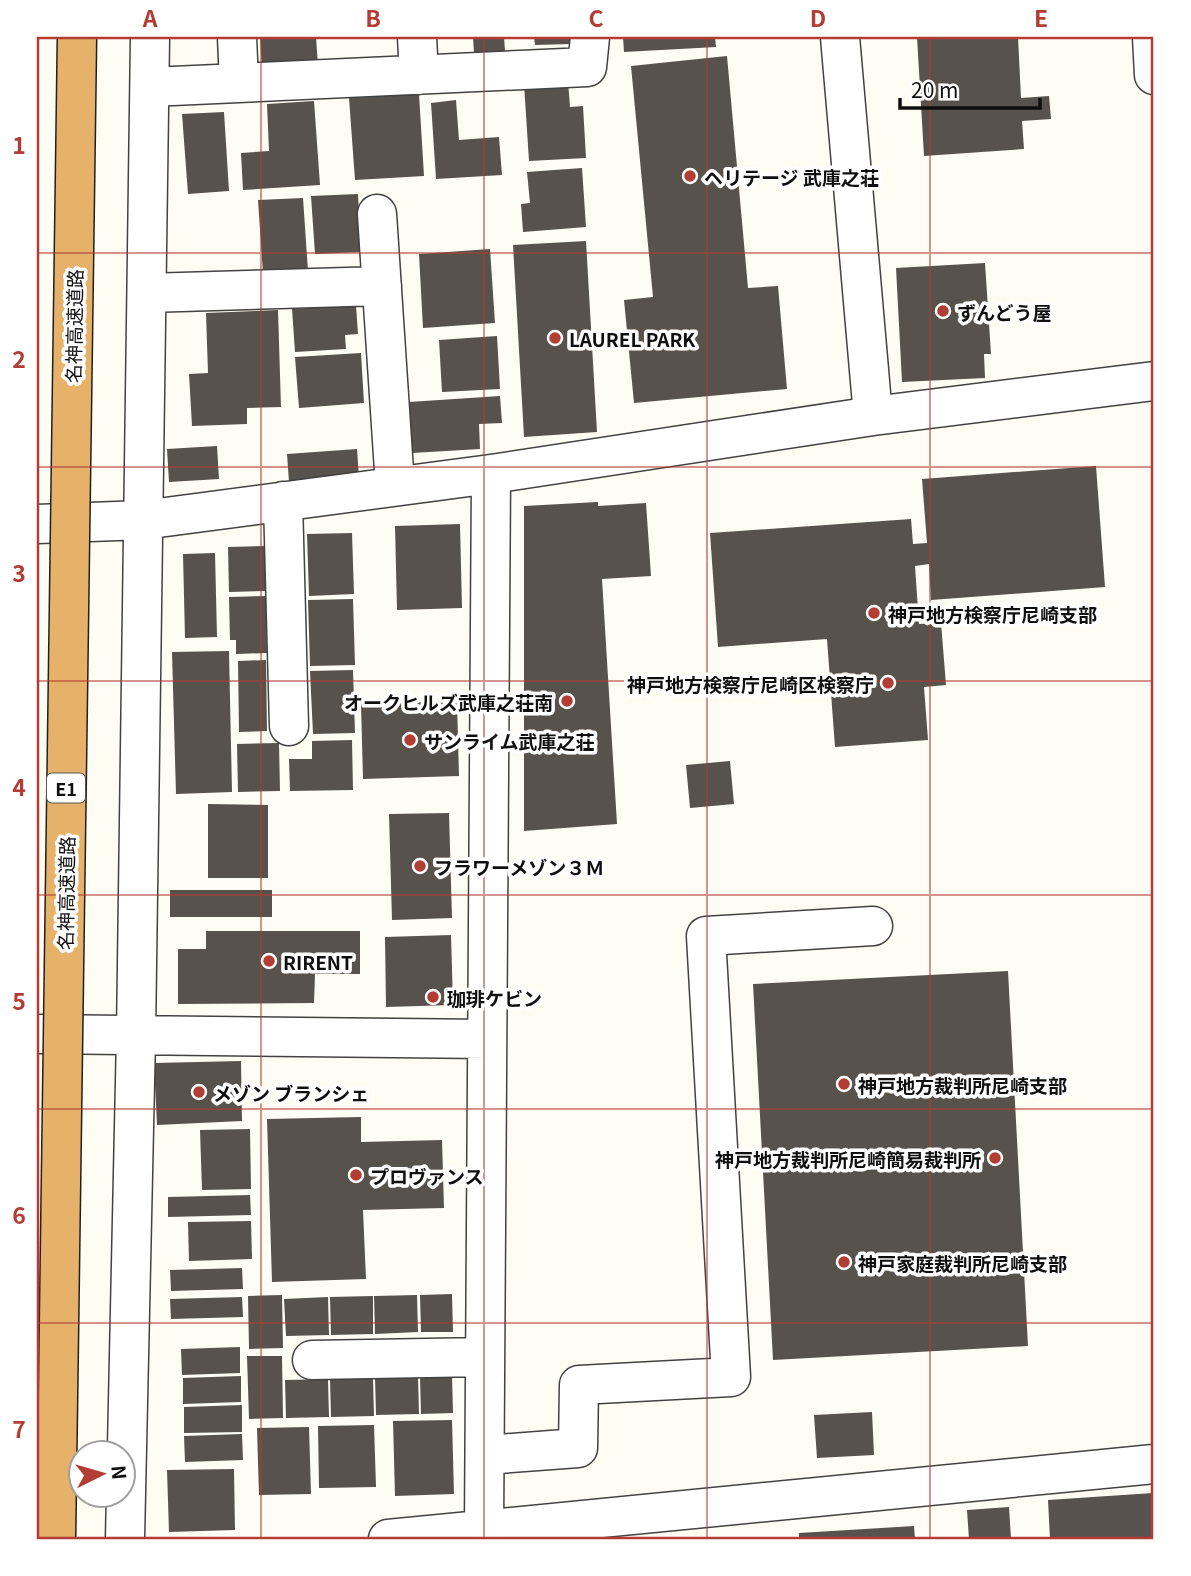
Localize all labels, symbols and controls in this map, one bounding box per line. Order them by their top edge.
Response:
text: A [142,0,158,34]
text: B [365,0,381,34]
text: C [588,0,604,34]
text: D [810,0,826,34]
text: E [1034,0,1048,34]
scale bar [900,66,1040,110]
text: 20 m [911,74,958,104]
text: 1 [12,127,26,161]
place label: ヘリテージ 武庫之荘 [704,163,879,190]
marker: ヘリテージ 武庫之荘 [682,168,698,184]
street label: 名神高速道路 [59,269,87,383]
place label: ずんどう屋 [957,298,1051,325]
marker: ずんどう屋 [935,303,951,319]
place label: LAUREL PARK [569,325,696,352]
marker: LAUREL PARK [547,330,563,346]
text: 2 [12,341,26,375]
text: 3 [12,555,26,589]
place label: 神戸地方検察庁尼崎支部 [888,600,1097,627]
marker: 神戸地方検察庁尼崎支部 [866,605,882,621]
place label: 神戸地方検察庁尼崎区検察庁 [627,670,874,697]
marker: 神戸地方検察庁尼崎区検察庁 [880,675,896,691]
place label: オークヒルズ武庫之荘南 [344,688,553,715]
marker: オークヒルズ武庫之荘南 [559,693,575,709]
place label: サンライム武庫之荘 [424,727,595,754]
marker: サンライム武庫之荘 [402,732,418,748]
text: 4 [12,769,26,803]
road number: E1 [47,774,85,802]
street label: 名神高速道路 [51,836,79,950]
place label: フラワーメゾン３Ｍ [434,853,604,880]
marker: フラワーメゾン３Ｍ [412,858,428,874]
place label: RIRENT [283,948,353,975]
marker: RIRENT [261,953,277,969]
text: 5 [12,983,26,1017]
place label: 珈琲ケビン [447,984,542,1011]
marker: 珈琲ケビン [425,989,441,1005]
place label: 神戸地方裁判所尼崎支部 [858,1071,1067,1098]
marker: 神戸地方裁判所尼崎支部 [836,1076,852,1092]
place label: メゾン ブランシェ [213,1079,369,1106]
marker: メゾン ブランシェ [191,1084,207,1100]
place label: 神戸地方裁判所尼崎簡易裁判所 [715,1145,981,1172]
marker: 神戸地方裁判所尼崎簡易裁判所 [987,1150,1003,1166]
place label: プロヴァンス [370,1162,484,1189]
marker: プロヴァンス [348,1167,364,1183]
text: 6 [12,1197,26,1231]
place label: 神戸家庭裁判所尼崎支部 [858,1249,1067,1276]
marker: 神戸家庭裁判所尼崎支部 [836,1254,852,1270]
text: 7 [12,1411,26,1445]
north arrow [66,1440,136,1510]
text: N [106,1464,134,1481]

